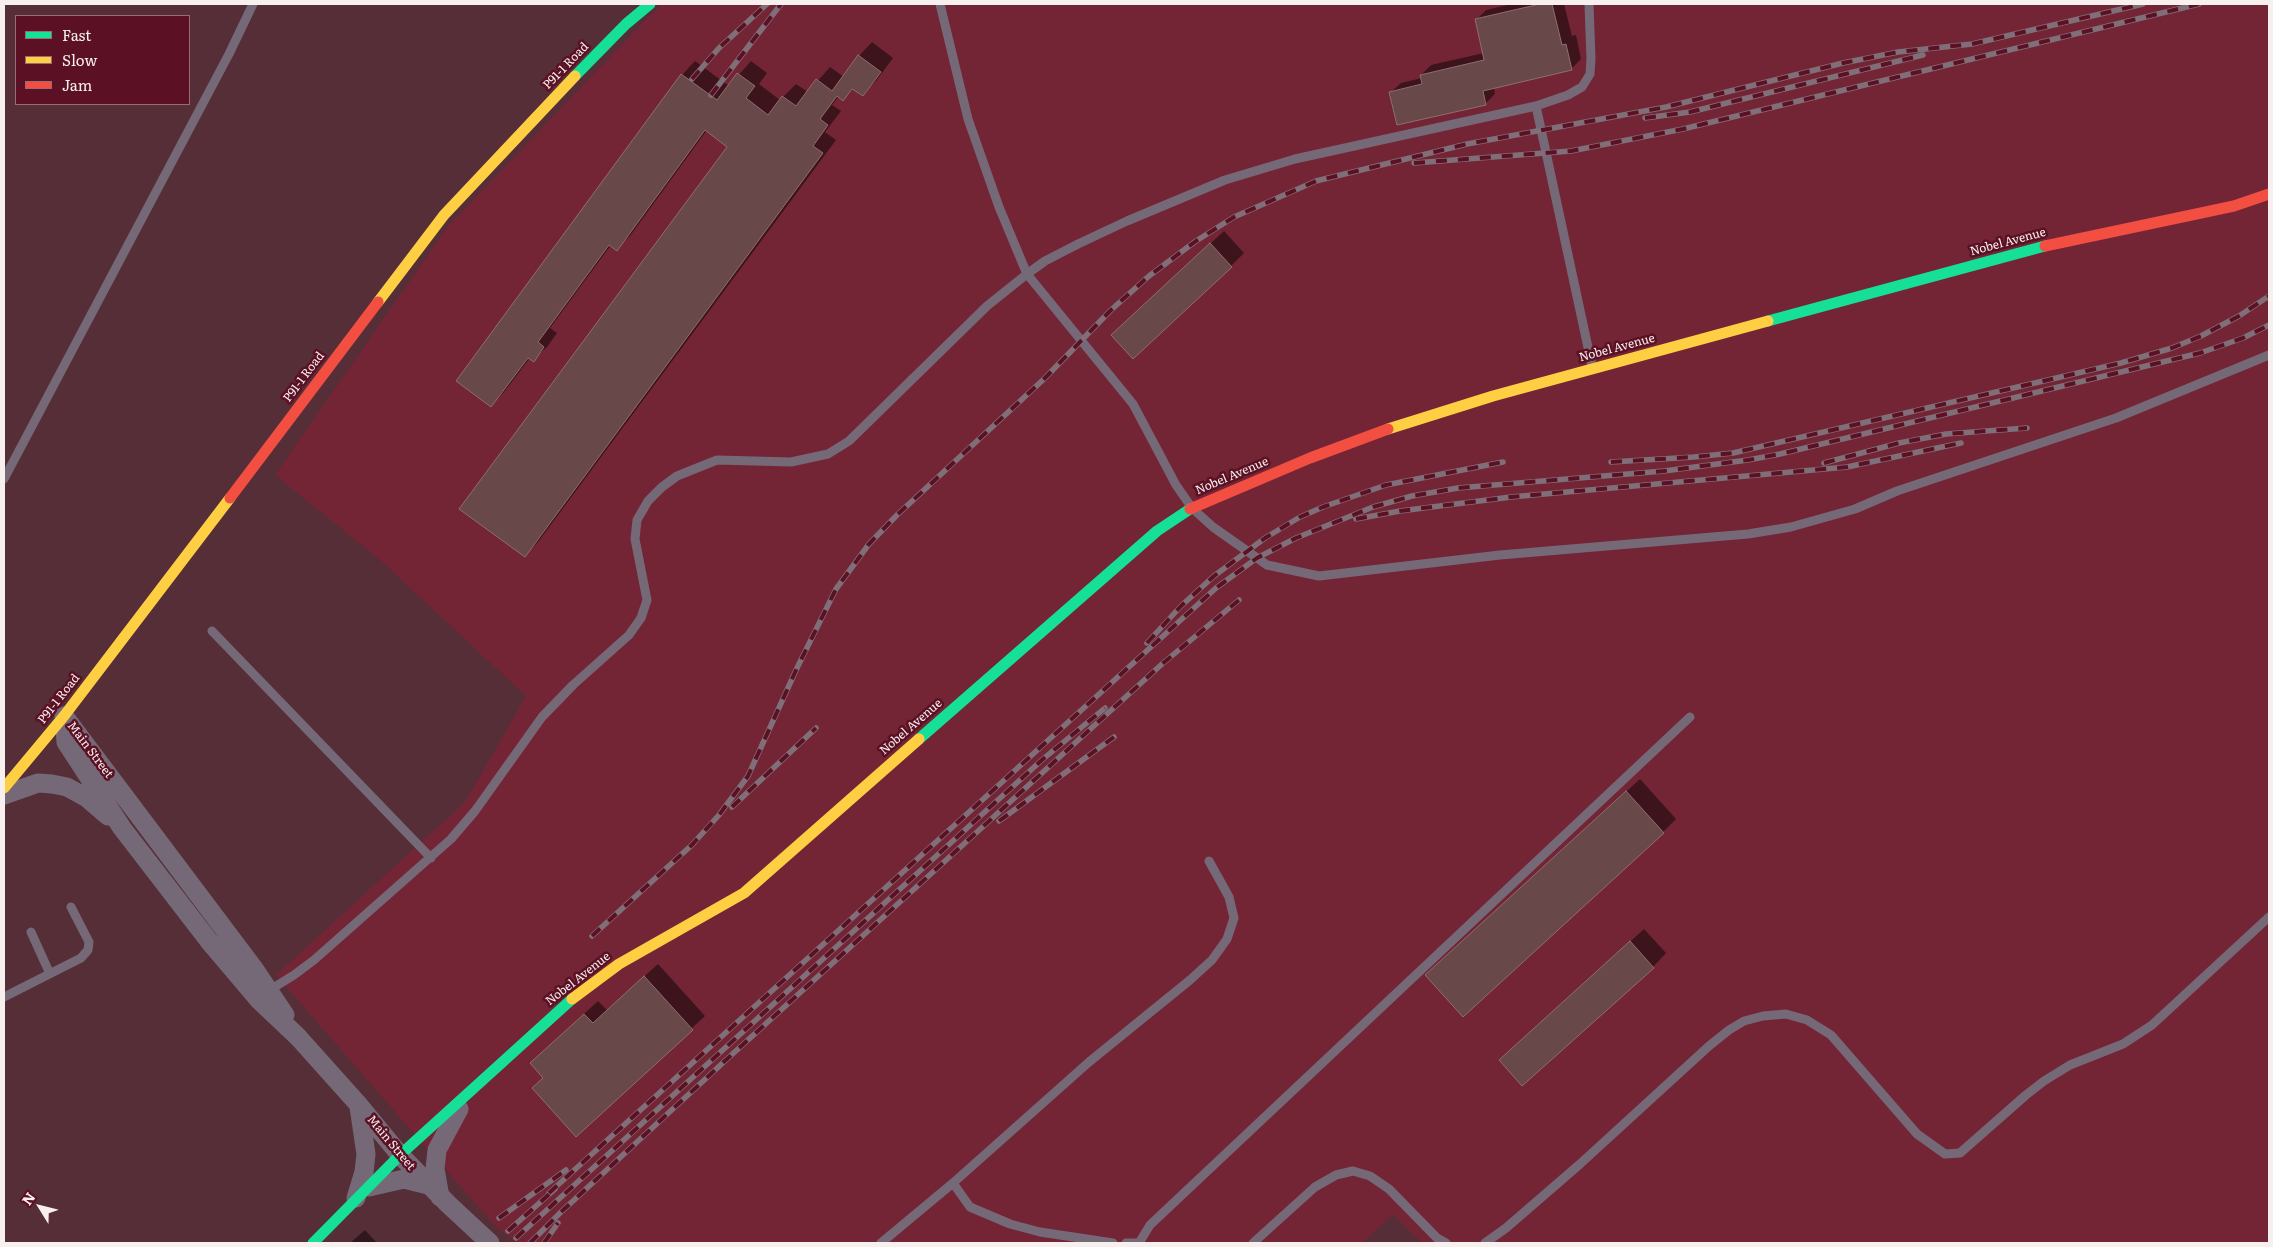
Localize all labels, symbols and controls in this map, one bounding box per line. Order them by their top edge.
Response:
legend [15,15,190,105]
text: Fast [62,23,91,46]
street label: P91-1 Road [540,40,592,92]
text: Slow [62,48,97,71]
text: Jam [62,73,92,96]
street label: Nobel Avenue [1968,225,2048,259]
street label: Nobel Avenue [1577,331,1657,365]
street label: P91-1 Road [280,349,328,405]
street label: Nobel Avenue [1193,454,1271,498]
street label: P91-1 Road [35,671,83,727]
street label: Nobel Avenue [877,696,945,758]
street label: Main Street [64,719,116,781]
street label: Nobel Avenue [543,949,613,1009]
street label: Main Street [364,1113,418,1173]
north arrow [15,1182,65,1232]
text: N [16,1188,39,1209]

